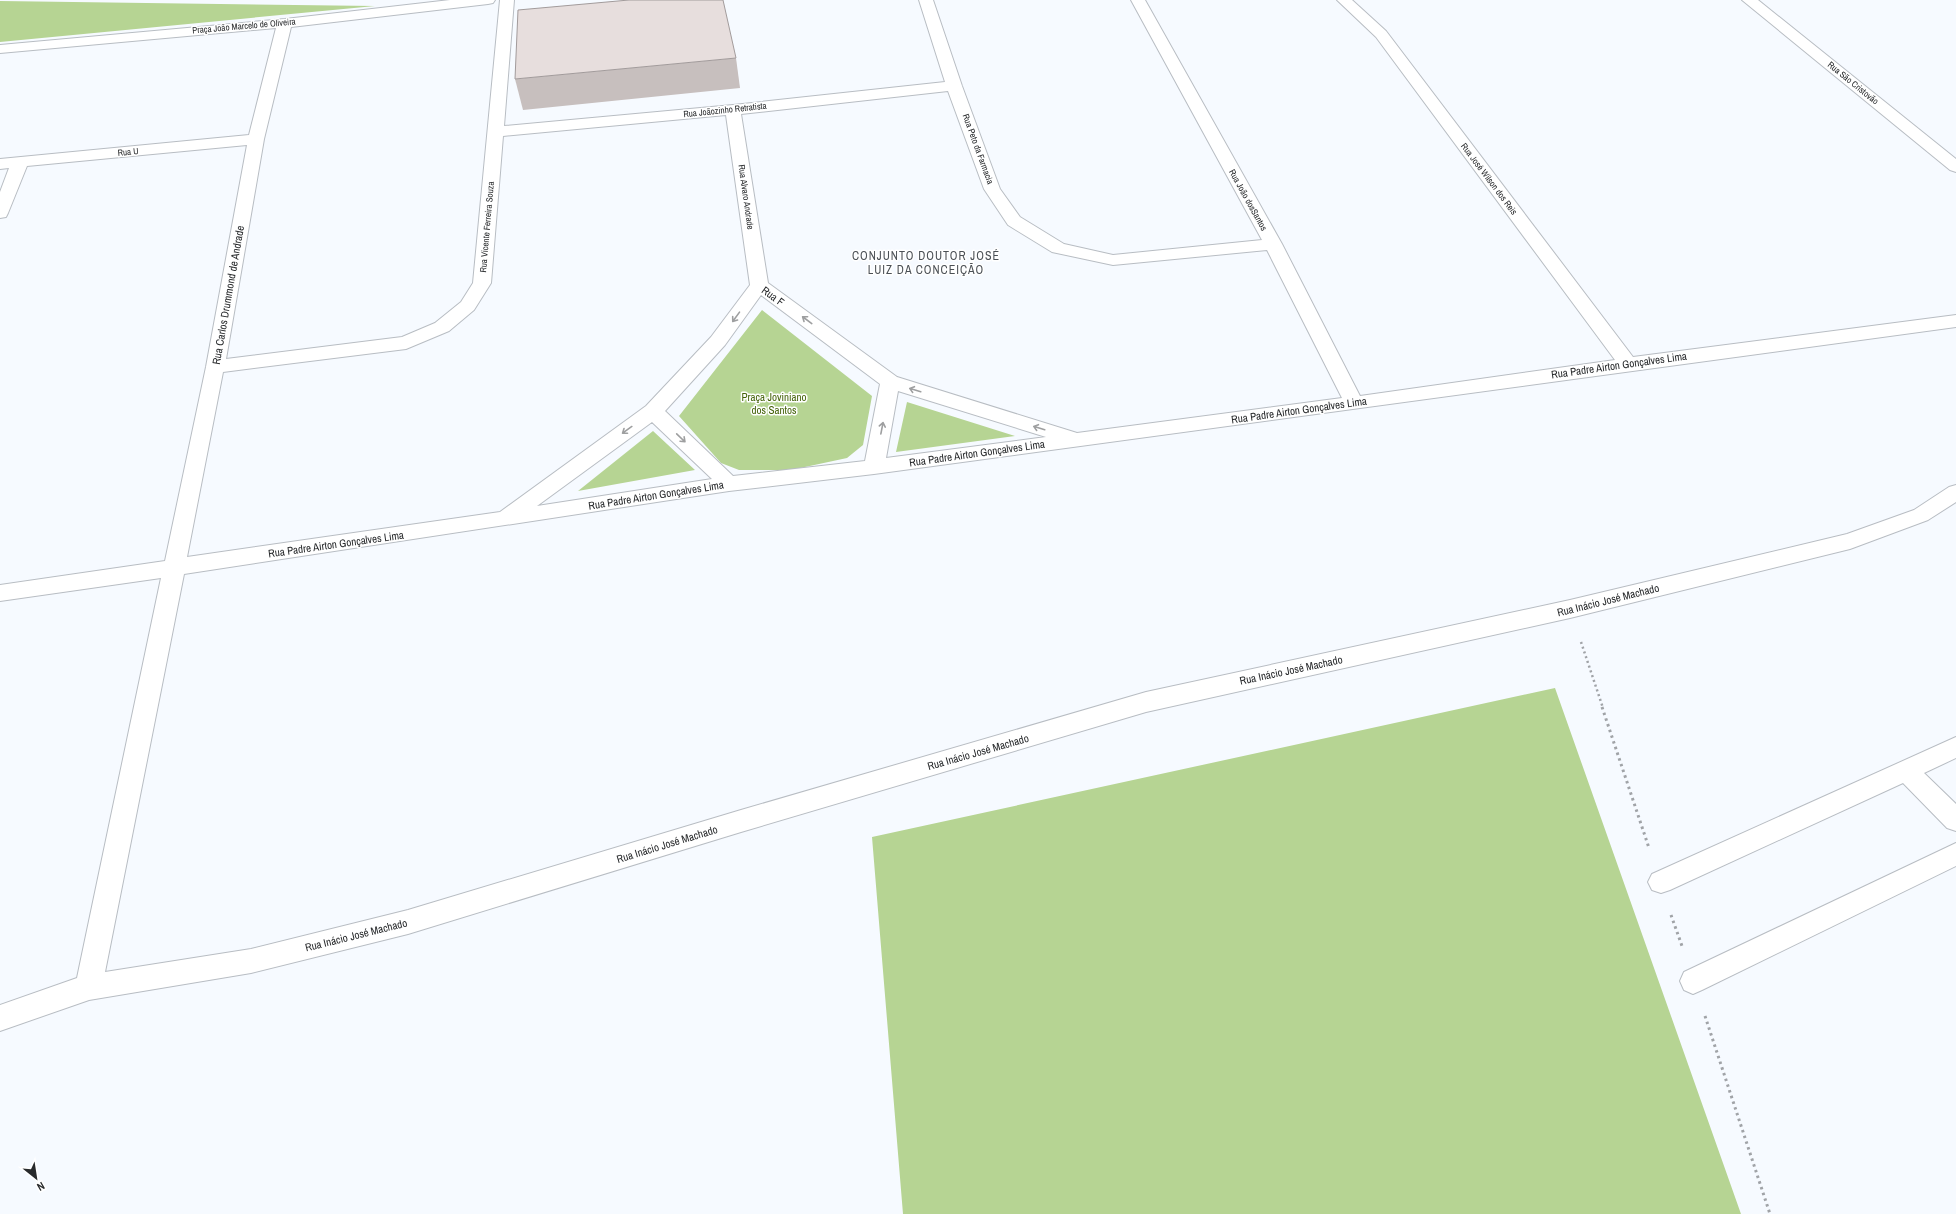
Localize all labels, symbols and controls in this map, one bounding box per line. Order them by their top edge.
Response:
street label: Praça João Marcelo de Oliveira [192,16,296,36]
street label: Rua São Cristovão [1825,59,1881,107]
street label: Rua Joãozinho Retratista [683,100,767,120]
street label: Rua Peto da Farmacia [960,112,996,186]
street label: Rua José Wilson dos Reis [1458,141,1520,218]
street label: Rua U [117,145,139,159]
street label: Rua Alvaro Andrade [735,164,757,230]
street label: Rua João dosSantos [1226,167,1270,233]
street label: Rua Vicente Ferreira Souza [477,181,497,273]
street label: Rua Carlos Drummond de Andrade [209,224,247,366]
district label: CONJUNTO DOUTOR JOSÉ LUIZ DA CONCEIÇÃO [852,248,1000,278]
street label: Rua F [759,283,787,309]
one-way arrow [732,311,740,322]
one-way arrow [801,316,812,324]
street label: Rua Padre Airton Gonçalves Lima [1550,349,1688,381]
one-way arrow [909,386,922,393]
park label: Praça Joviniano dos Santos [741,390,807,417]
street label: Rua Padre Airton Gonçalves Lima [1230,394,1368,426]
one-way arrow [878,422,886,435]
one-way arrow [1033,424,1046,431]
one-way arrow [621,426,632,434]
one-way arrow [676,433,686,443]
street label: Rua Padre Airton Gonçalves Lima [908,437,1046,469]
street label: Rua Padre Airton Gonçalves Lima [587,477,725,513]
street label: Rua Padre Airton Gonçalves Lima [267,528,405,560]
street label: Rua Inácio José Machado [1555,581,1661,619]
street label: Rua Inácio José Machado [1238,652,1344,688]
street label: Rua Inácio José Machado [926,731,1030,773]
street label: Rua Inácio José Machado [615,822,719,866]
street label: Rua Inácio José Machado [303,916,409,954]
north arrow [16,1158,56,1198]
text: N [35,1179,47,1194]

